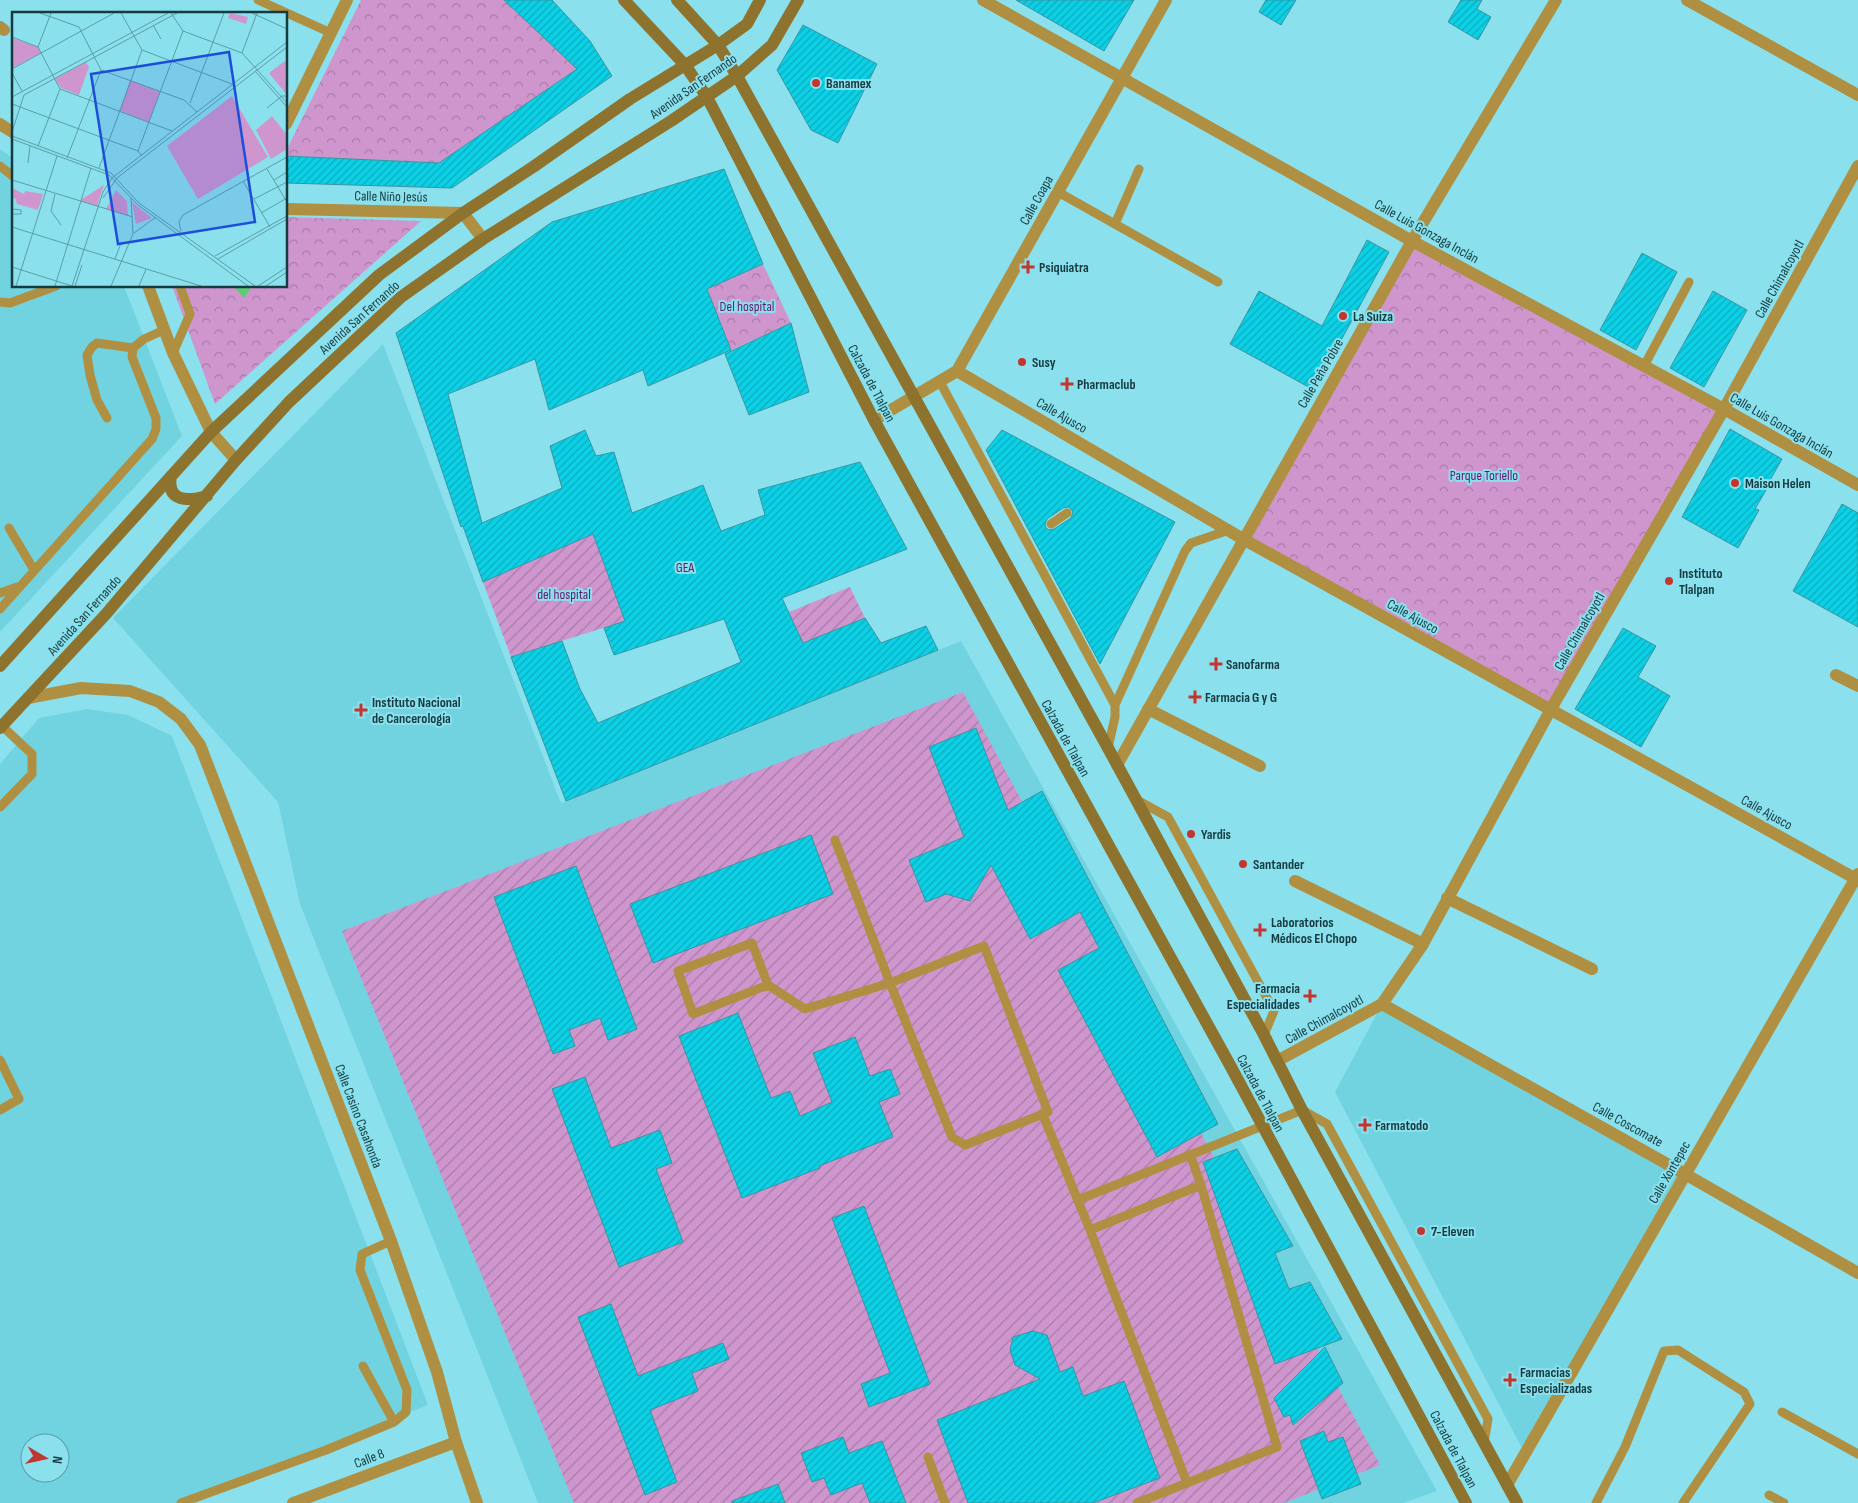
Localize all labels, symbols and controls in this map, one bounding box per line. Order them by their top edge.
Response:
inset map [12,12,288,288]
street label: Avenida San Fernando [646,50,740,123]
place label: Banamex [826,75,871,92]
marker: Banamex [810,77,822,89]
street label: Calle Coapa [1016,172,1057,228]
street label: Calle Niño Jesús [354,187,428,206]
street label: Calle Luis Gonzaga Inclán [1372,196,1482,267]
street label: Calle Chimalcoyotl [1751,237,1808,321]
place label: Psiquiatra [1039,259,1089,276]
marker: Psiquiatra [1021,260,1035,274]
street label: Avenida San Fernando [315,277,403,359]
park label: Del hospital [720,298,774,315]
place label: La Suiza [1353,308,1393,325]
marker: La Suiza [1337,310,1349,322]
street label: Calle Peña Pobre [1294,336,1347,411]
street label: Calzada de Tlalpan [844,342,899,425]
place label: Susy [1032,354,1056,371]
marker: Susy [1016,356,1028,368]
place label: Pharmaclub [1077,376,1136,393]
marker: Pharmaclub [1061,378,1073,390]
street label: Calle Luis Gonzaga Inclán [1727,389,1836,462]
street label: Calle Ajusco [1033,394,1090,437]
park label: Parque Toriello [1450,467,1518,484]
place label: Maison Helen [1745,475,1811,492]
marker: Maison Helen [1729,477,1741,489]
park label: GEA [676,559,695,576]
place label: Instituto Tlalpan [1679,565,1723,598]
street label: Avenida San Fernando [43,572,125,660]
marker: Instituto Tlalpan [1663,575,1675,587]
park label: del hospital [537,586,591,603]
street label: Calle Chimalcoyotl [1550,590,1608,673]
street label: Calle Ajusco [1384,595,1442,638]
place label: Sanofarma [1226,656,1280,673]
marker: Sanofarma [1210,658,1222,670]
place label: Farmacia G y G [1205,689,1277,706]
marker: Farmacia G y G [1189,691,1201,703]
place label: Instituto Nacional de Cancerología [372,694,461,727]
street label: Calzada de Tlalpan [1037,697,1094,780]
marker: Instituto Nacional de Cancerología [354,703,368,717]
street label: Calle Ajusco [1738,791,1796,834]
place label: Yardis [1201,826,1231,843]
marker: Yardis [1185,828,1197,840]
place label: Santander [1253,856,1305,873]
marker: Santander [1237,858,1249,870]
place label: Laboratorios Médicos El Chopo [1271,914,1357,947]
marker: Laboratorios Médicos El Chopo [1253,923,1267,937]
place label: Farmacia Especialidades [1227,980,1300,1013]
marker: Farmacia Especialidades [1304,990,1316,1002]
street label: Calle Chimalcoyotl [1282,991,1366,1048]
street label: Calzada de Tlalpan [1233,1052,1288,1135]
street label: Calle Casino Casahonda [331,1062,386,1171]
street label: Calle Coscomate [1590,1098,1666,1151]
place label: Farmatodo [1375,1117,1428,1134]
marker: Farmatodo [1359,1119,1371,1131]
street label: Calle Xontepec [1645,1138,1694,1207]
place label: 7-Eleven [1431,1223,1474,1240]
marker: 7-Eleven [1415,1225,1427,1237]
place label: Farmacias Especializadas [1520,1364,1592,1397]
marker: Farmacias Especializadas [1504,1374,1516,1386]
street label: Calzada de Tlalpan [1426,1408,1481,1491]
north arrow [20,1433,70,1483]
street label: Calle 8 [352,1445,387,1472]
text: N [48,1455,66,1465]

